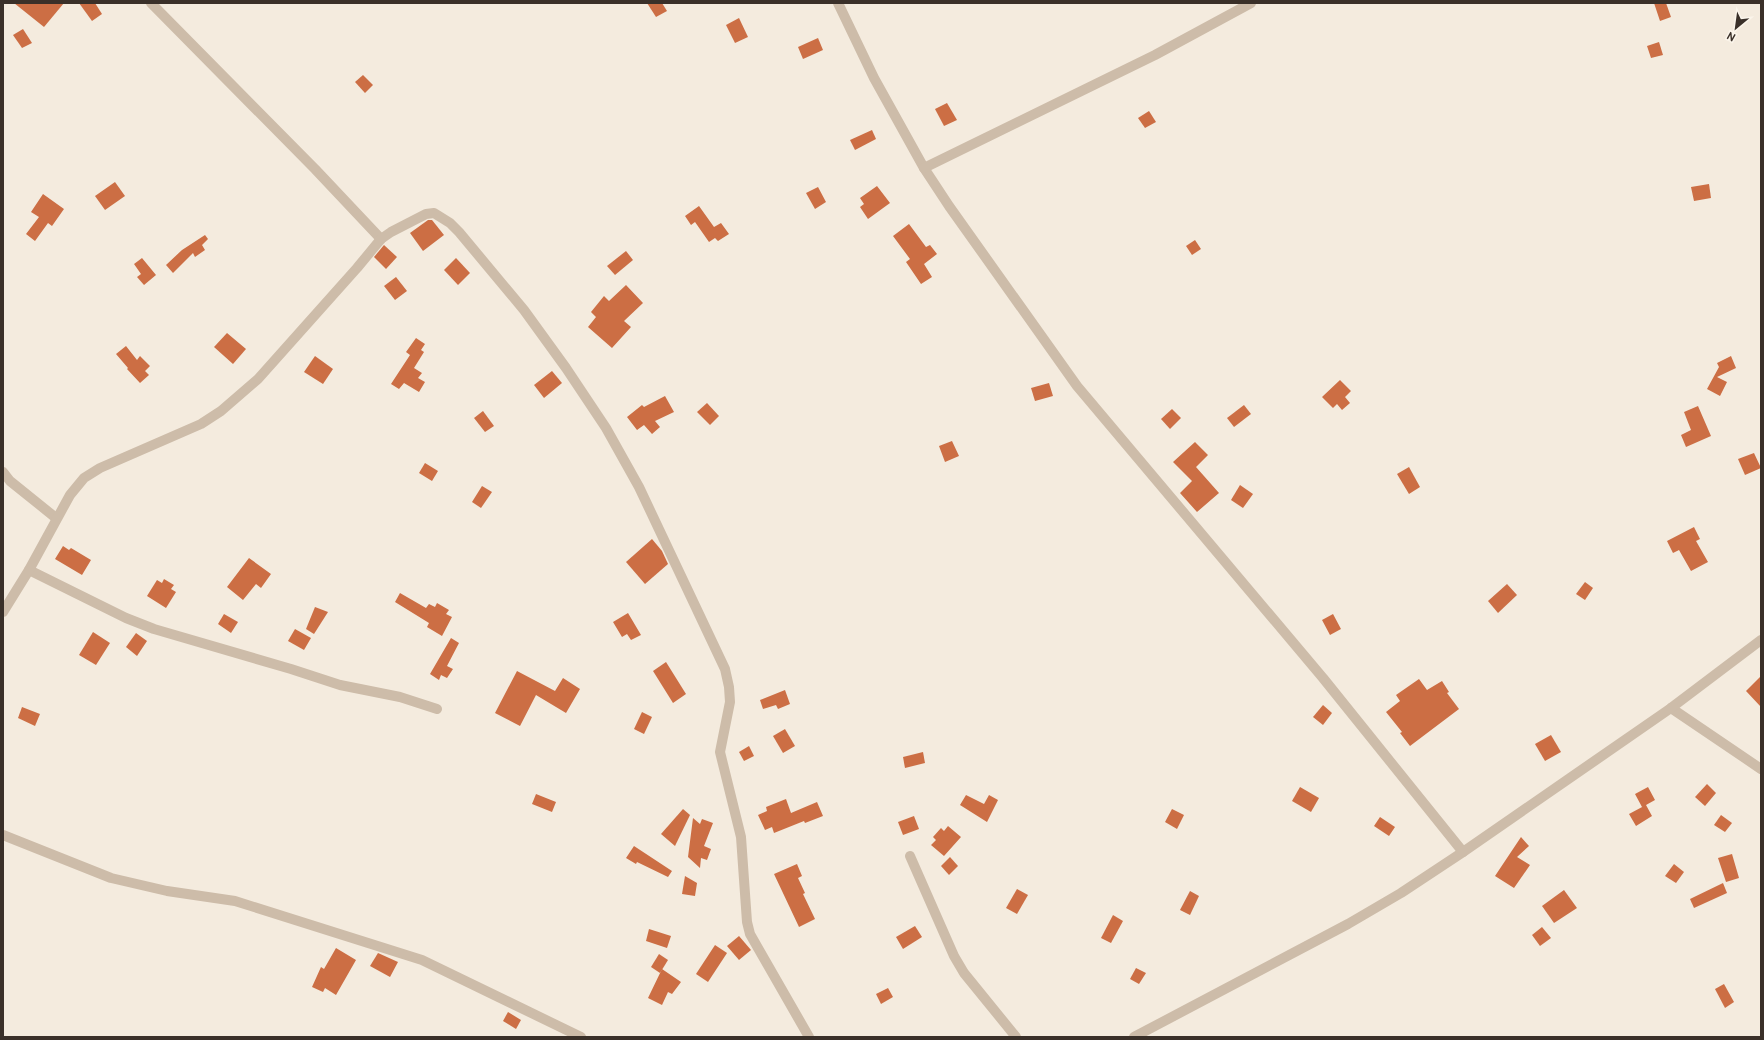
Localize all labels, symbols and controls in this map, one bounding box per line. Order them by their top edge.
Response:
north arrow [1716,8,1756,48]
text: N [1725,28,1738,44]

